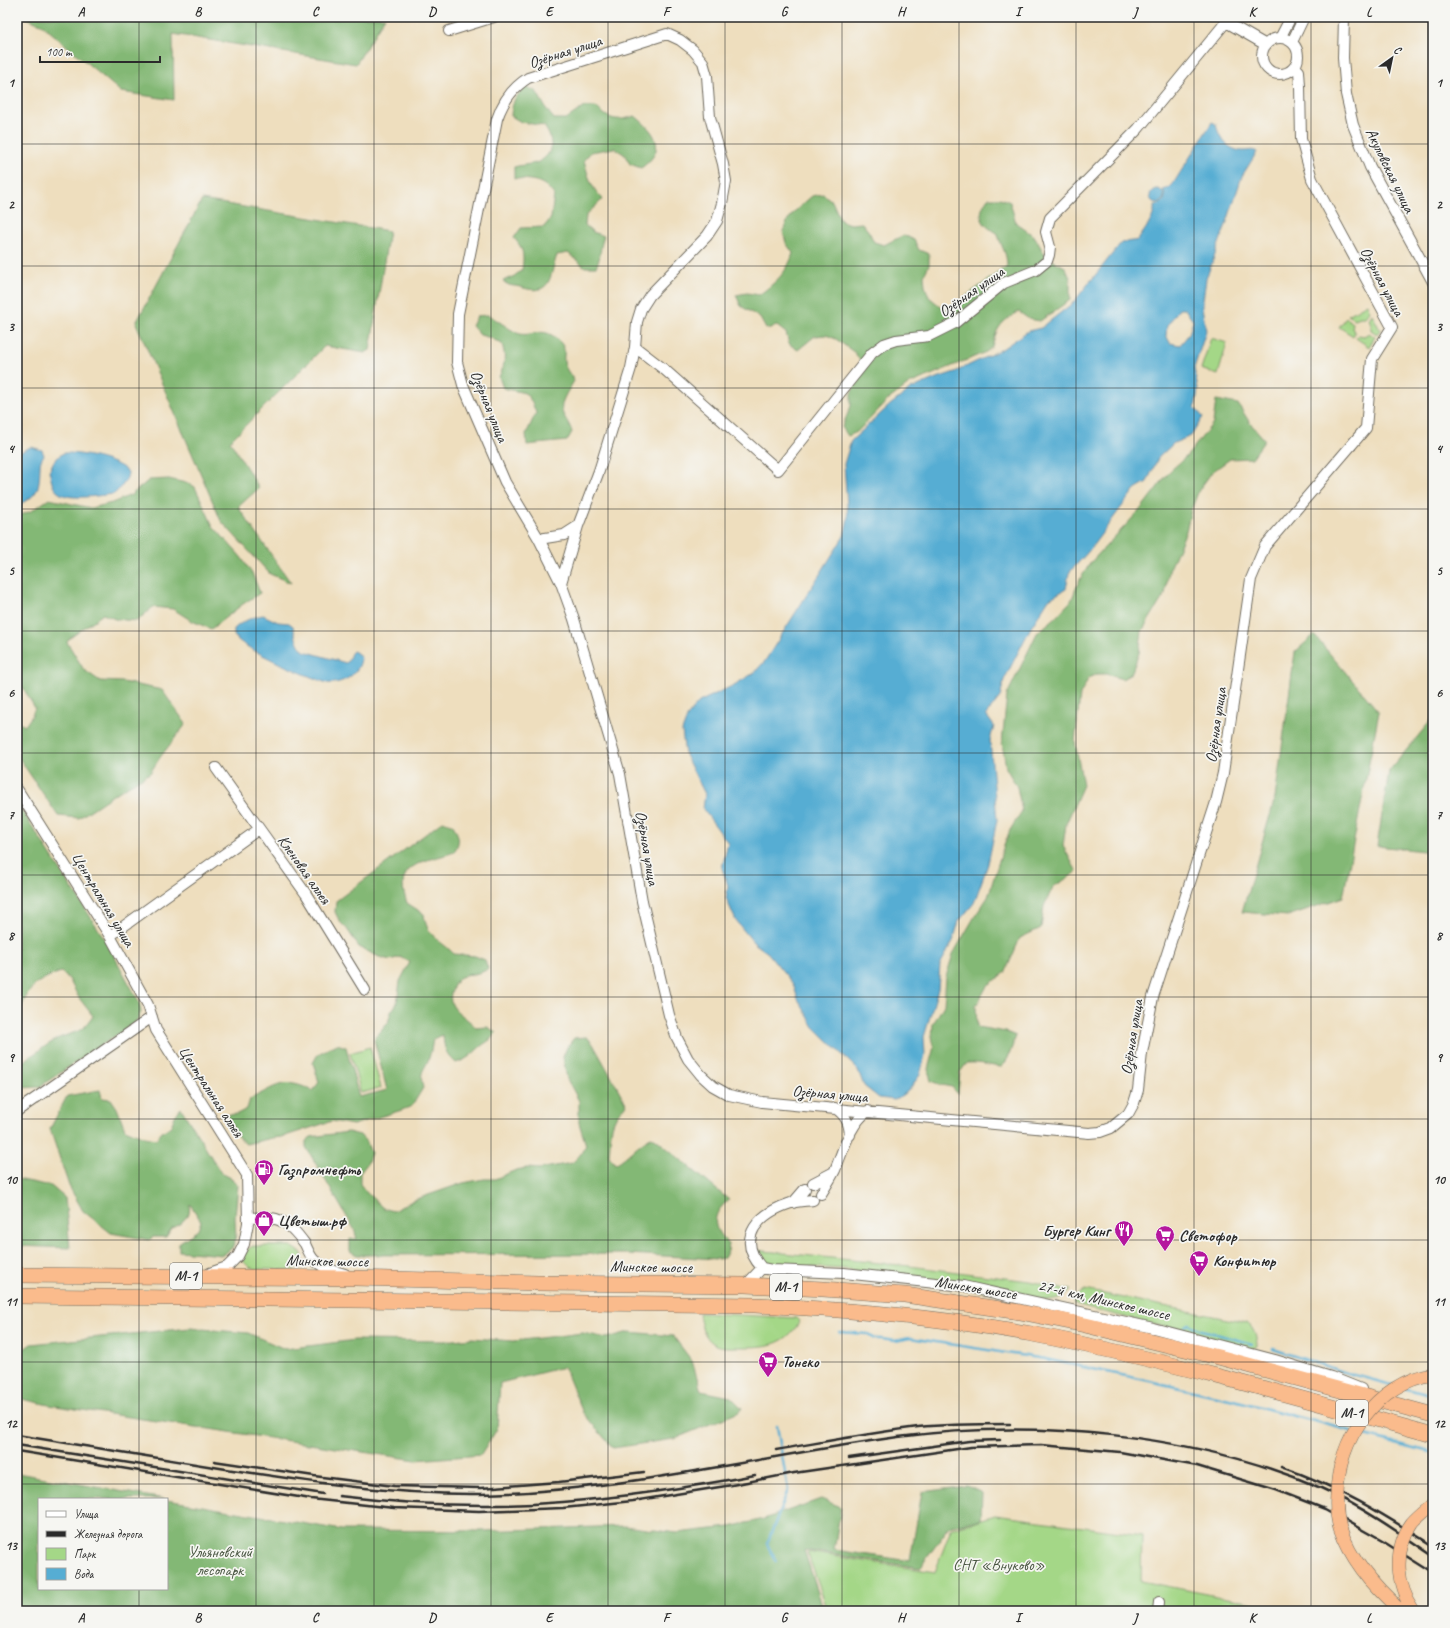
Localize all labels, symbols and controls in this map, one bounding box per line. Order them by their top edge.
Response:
text: A [78,4,86,20]
text: B [195,4,203,20]
text: C [312,4,320,20]
text: D [428,4,437,20]
text: E [546,4,555,20]
text: F [663,4,672,20]
text: G [781,4,789,20]
text: H [897,4,907,20]
text: I [1015,4,1024,20]
text: J [1132,4,1139,20]
text: K [1249,4,1259,20]
text: L [1366,4,1373,20]
street label: Озёрная улица [526,30,606,73]
scale bar [40,38,160,64]
north arrow [1372,38,1412,78]
text: С [1391,42,1405,58]
text: 100 m [46,44,73,60]
text: 1 [8,75,16,91]
text: 1 [1436,75,1444,91]
street label: Акуловская улица [1361,125,1420,217]
text: 2 [8,197,15,213]
text: 2 [1436,197,1443,213]
street label: Озёрная улица [1356,243,1409,321]
street label: Озёрная улица [935,261,1009,322]
text: 3 [8,319,15,335]
text: 3 [1436,319,1443,335]
street label: Озёрная улица [466,368,513,447]
text: 4 [8,441,16,457]
text: 4 [1436,441,1444,457]
text: 5 [8,563,15,579]
text: 5 [1436,563,1443,579]
text: 6 [8,685,15,701]
street label: Озёрная улица [1201,685,1231,764]
text: 6 [1436,685,1443,701]
text: 7 [8,807,15,823]
text: 7 [1436,807,1443,823]
street label: Озёрная улица [631,809,664,889]
street label: Кленовая аллея [273,831,336,909]
street label: Центральная улица [67,848,140,951]
text: 8 [8,928,16,944]
text: 8 [1436,928,1444,944]
street label: Озёрная улица [1116,997,1148,1076]
street label: Центральная аллея [174,1042,249,1142]
text: 9 [8,1050,15,1066]
text: 9 [1436,1050,1443,1066]
street label: Озёрная улица [791,1081,870,1107]
fuel station icon: Газпромнефть [253,1158,275,1186]
place label: Газпромнефть [278,1160,361,1180]
text: 10 [5,1172,18,1188]
text: 10 [1433,1172,1446,1188]
shop icon: Цветыш.рф [253,1209,275,1237]
place label: Цветыш.рф [278,1211,347,1231]
restaurant icon: Бургер Кинг [1113,1219,1135,1247]
place label: Бургер Кинг [1043,1221,1113,1241]
supermarket icon: Светофор [1154,1224,1176,1252]
place label: Светофор [1179,1226,1238,1246]
supermarket icon: Конфитюр [1188,1249,1210,1277]
street label: Минское шоссе [286,1250,370,1272]
place label: Конфитюр [1213,1251,1276,1271]
street label: Минское шоссе [610,1256,694,1278]
road number: М-1 [170,1263,202,1289]
street label: Минское шоссе [934,1272,1020,1305]
road number: М-1 [770,1274,802,1300]
street label: 27-й км, Минское шоссе [1036,1275,1173,1325]
text: 11 [5,1294,19,1310]
text: 11 [1433,1294,1447,1310]
supermarket icon: Тонеко [757,1350,779,1378]
place label: Тонеко [782,1352,820,1372]
road number: М-1 [1336,1400,1368,1426]
text: 12 [5,1416,18,1432]
text: 12 [1433,1416,1446,1432]
legend [38,1498,168,1590]
text: Улица [74,1506,99,1522]
text: Железная дорога [74,1526,143,1542]
text: 13 [5,1538,18,1554]
text: 13 [1433,1538,1446,1554]
park label: Ульяновский лесопарк [188,1542,253,1580]
text: Парк [74,1546,97,1562]
park label: СНТ «Внуково» [953,1555,1045,1575]
text: Вода [74,1566,95,1582]
text: A [78,1610,86,1626]
text: B [195,1610,203,1626]
text: C [312,1610,320,1626]
text: D [428,1610,437,1626]
text: E [546,1610,555,1626]
text: F [663,1610,672,1626]
text: G [781,1610,789,1626]
text: H [897,1610,907,1626]
text: I [1015,1610,1024,1626]
text: J [1132,1610,1139,1626]
text: K [1249,1610,1259,1626]
text: L [1366,1610,1373,1626]

